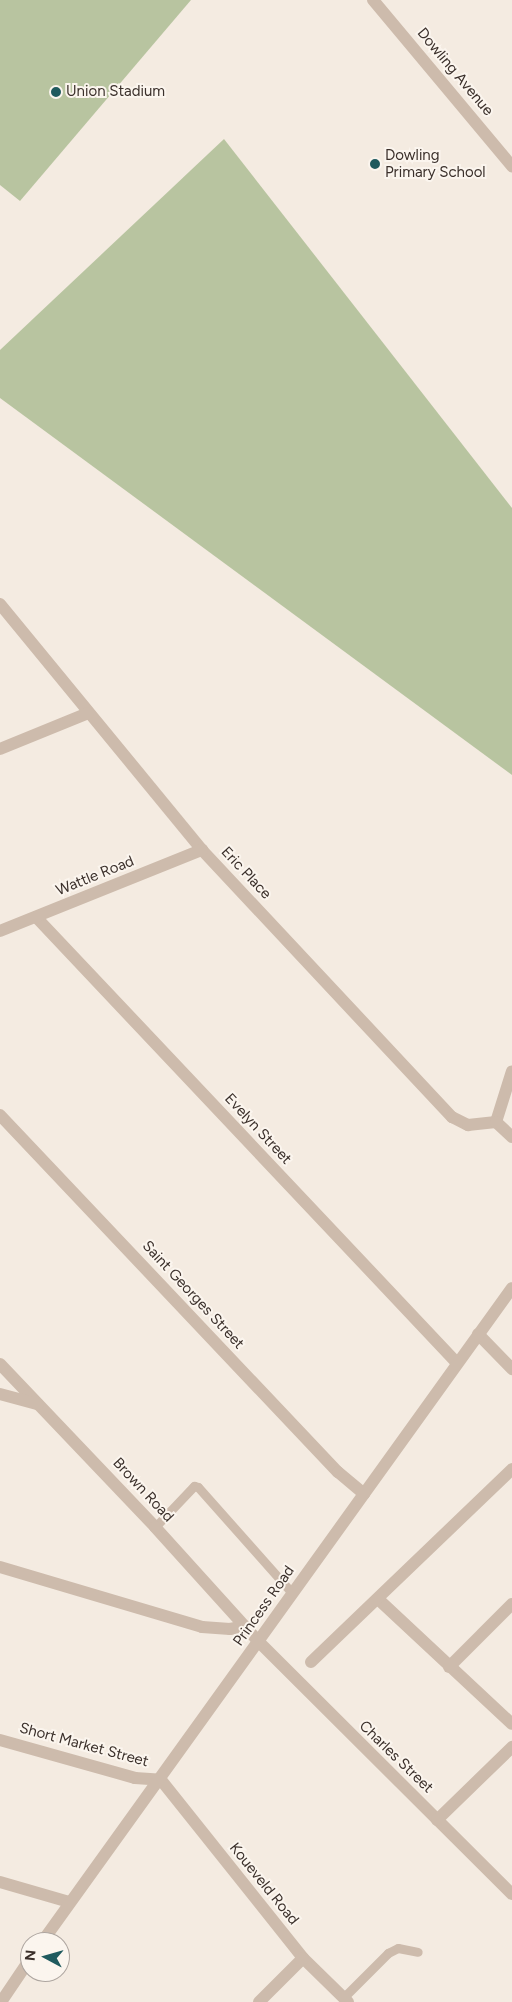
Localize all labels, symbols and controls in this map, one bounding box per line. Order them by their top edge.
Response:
street label: Dowling Avenue [413,24,497,120]
place label: Union Stadium [66,83,165,101]
marker: Union Stadium [50,86,62,98]
place label: Dowling Primary School [385,146,486,181]
marker: Dowling Primary School [369,158,381,170]
street label: Eric Place [217,843,275,903]
street label: Wattle Road [53,852,137,900]
street label: Evelyn Street [221,1090,295,1168]
street label: Saint Georges Street [138,1237,248,1353]
street label: Brown Road [109,1454,177,1526]
street label: Princess Road [230,1562,298,1650]
street label: Charles Street [355,1717,437,1797]
street label: Short Market Street [18,1719,150,1771]
street label: Koueveld Road [225,1839,303,1929]
north arrow [20,1932,70,1982]
text: N [22,1949,40,1962]

